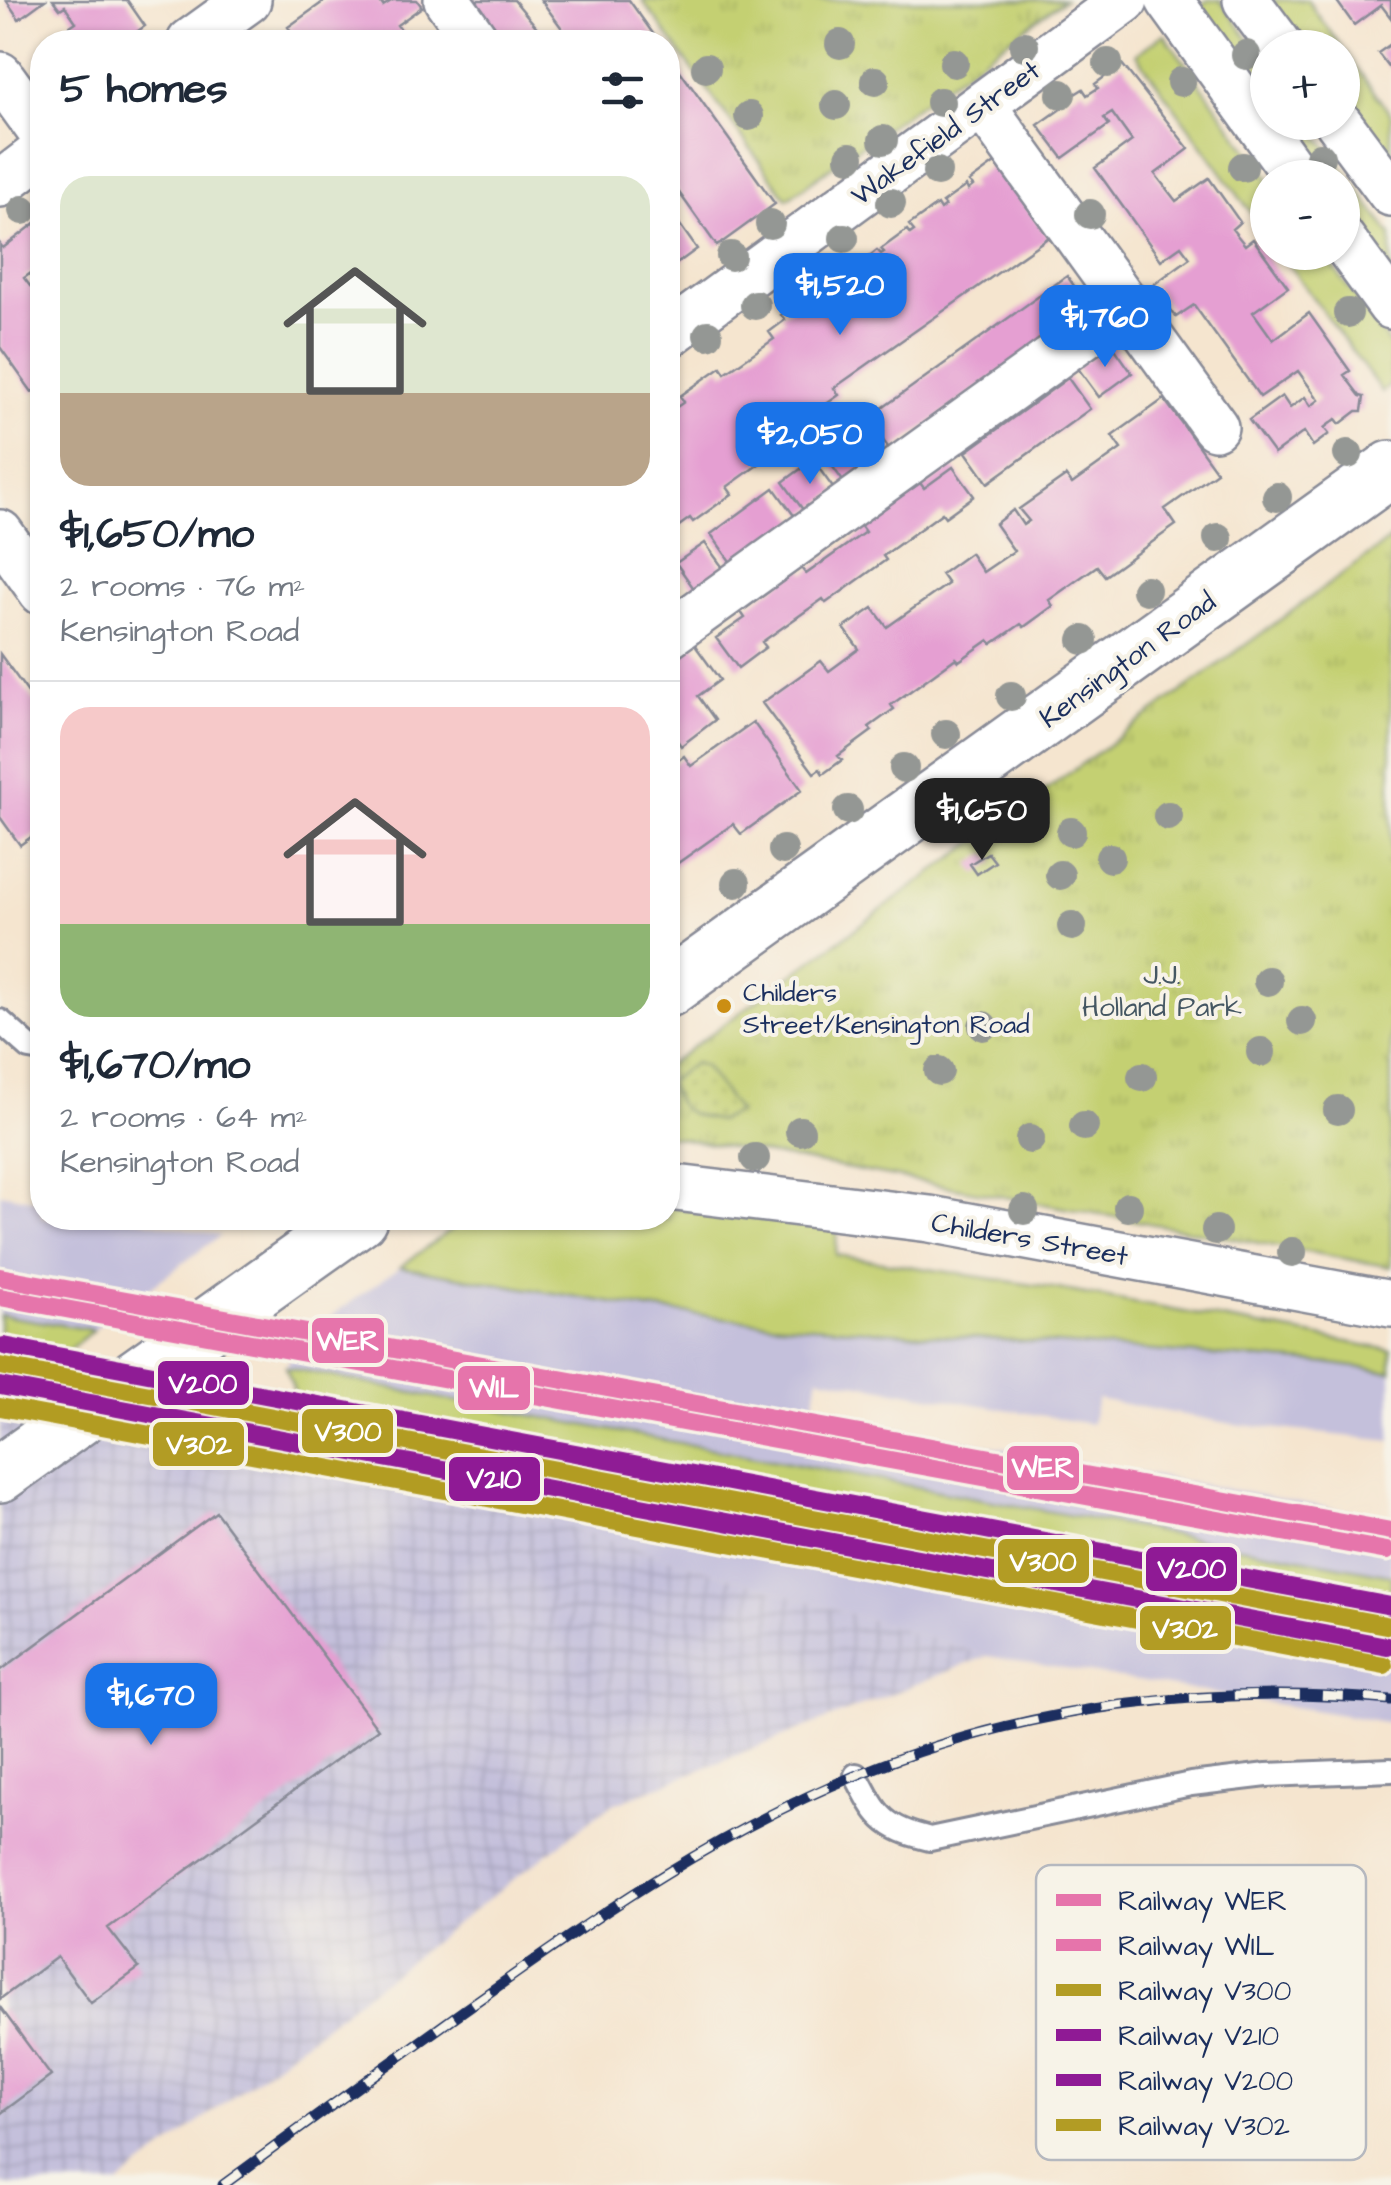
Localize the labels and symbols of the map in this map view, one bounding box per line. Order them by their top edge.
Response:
street label: Wakefield Street [843,51,1049,215]
pin: $1,520 [759,253,921,338]
pin: $1,760 [1024,285,1186,370]
pin: $2,050 [729,402,891,487]
street label: Kensington Road [1032,583,1225,738]
pin: $1,650 [901,778,1063,863]
park label: J.J. Holland Park [1082,956,1242,1027]
place label: Childers Street/Kensington Road [743,975,1030,1045]
marker: Childers Street/Kensington Road [714,996,734,1016]
street label: Childers Street [928,1203,1132,1276]
line badge: WER [310,1316,386,1365]
text: WER [316,1322,379,1361]
line badge: V200 [156,1359,251,1407]
line badge: WIL [456,1364,532,1412]
text: V200 [168,1365,238,1404]
text: WIL [468,1369,520,1408]
line badge: V300 [300,1407,395,1455]
text: V300 [313,1413,382,1452]
line badge: V302 [151,1420,246,1468]
text: V302 [165,1426,233,1465]
line badge: WER [1005,1444,1081,1492]
text: WER [1011,1449,1074,1488]
line badge: V210 [447,1455,542,1503]
text: V210 [466,1460,522,1499]
line badge: V300 [996,1537,1091,1585]
text: V300 [1008,1543,1077,1582]
line badge: V200 [1144,1545,1239,1593]
text: V200 [1157,1550,1227,1589]
line badge: V302 [1138,1604,1233,1652]
text: V302 [1151,1610,1219,1649]
pin: $1,670 [70,1663,232,1748]
legend [1036,1865,1366,2160]
text: Railway WER [1118,1882,1287,1923]
text: Railway WIL [1118,1927,1274,1968]
text: Railway V300 [1118,1972,1291,2013]
text: Railway V210 [1118,2017,1279,2058]
text: Railway V200 [1118,2062,1293,2103]
text: Railway V302 [1118,2107,1290,2148]

